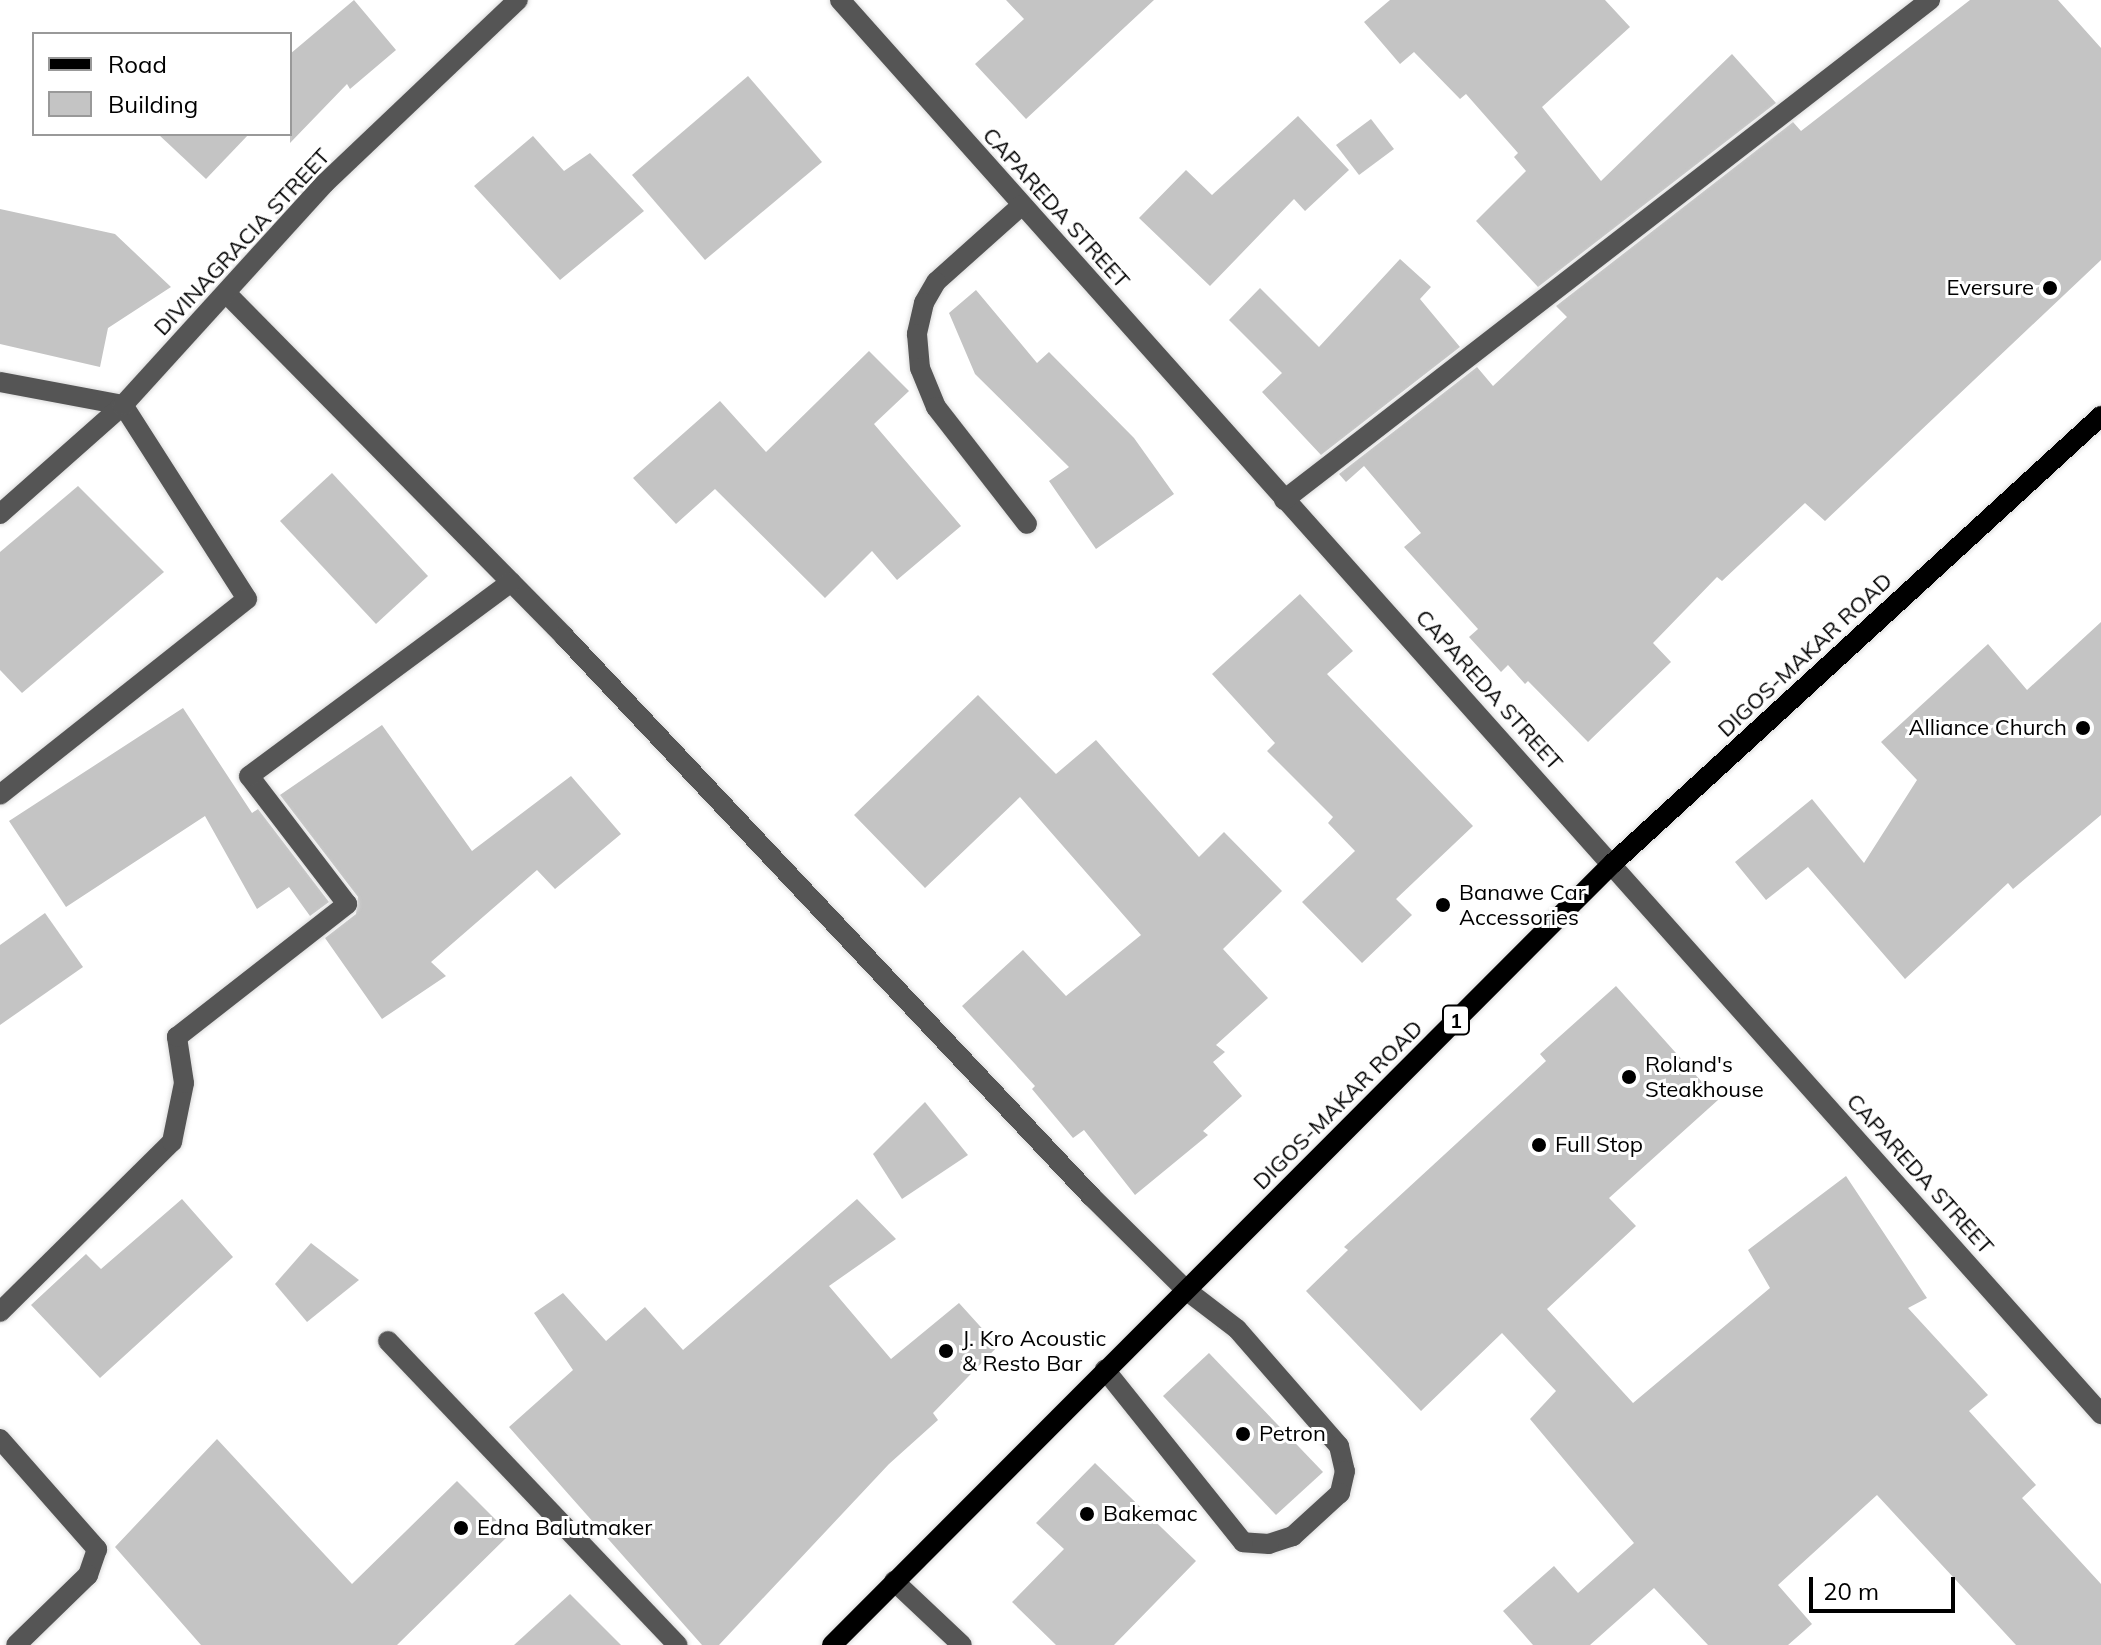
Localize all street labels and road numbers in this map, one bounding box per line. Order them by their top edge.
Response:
street label: CAPAREDA STREET [977,122,1135,294]
street label: DIVINAGRACIA STREET [148,143,336,341]
street label: DIGOS-MAKAR ROAD [1713,567,1897,743]
street label: CAPAREDA STREET [1410,604,1568,776]
road number: 1 [1442,1004,1470,1036]
street label: DIGOS-MAKAR ROAD [1248,1015,1428,1195]
street label: CAPAREDA STREET [1841,1088,1999,1260]

